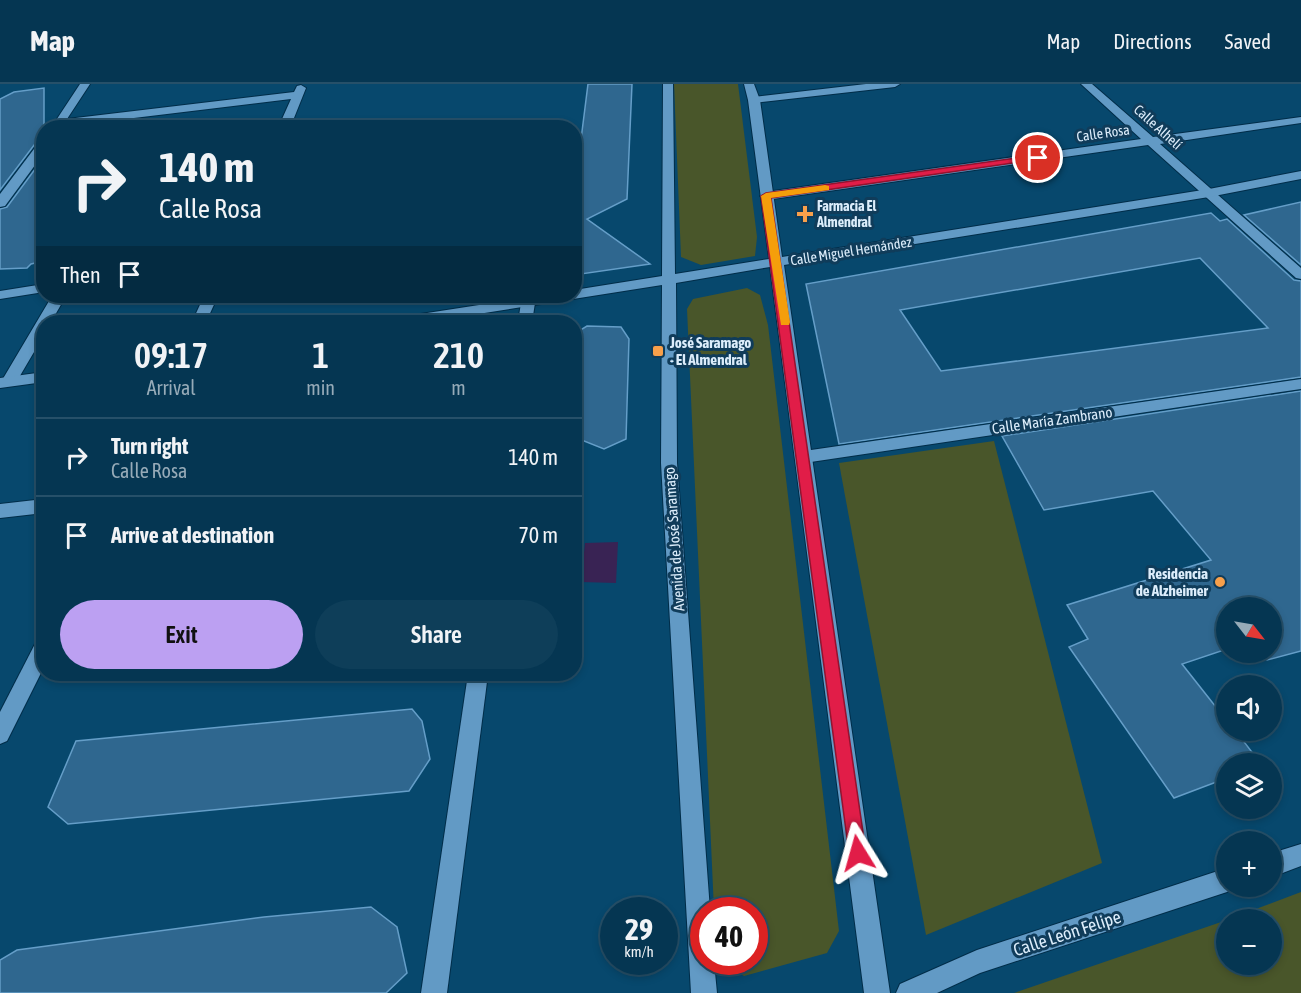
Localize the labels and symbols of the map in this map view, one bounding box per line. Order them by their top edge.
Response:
street label: Calle Alhelí [1131,101,1185,153]
street label: Calle Rosa [1075,121,1131,145]
pin [1012,132,1063,183]
place label: Farmacia El Almendral [816,198,876,230]
marker: Farmacia El Almendral [798,207,812,221]
street label: Calle Miguel Hernández [789,234,913,268]
place label: José Saramago - El Almendral [669,334,751,368]
marker: José Saramago - El Almendral [651,344,665,358]
street label: Calle María Zambrano [991,403,1113,437]
street label: Avenida de José Saramago [660,466,688,612]
place label: Residencia de Alzheimer [1136,565,1209,599]
marker: Residencia de Alzheimer [1213,575,1227,589]
north arrow [1216,597,1282,663]
position arrow [826,821,890,885]
speed limit sign: 40 [690,897,768,975]
street label: Calle León Felipe [1011,906,1123,960]

